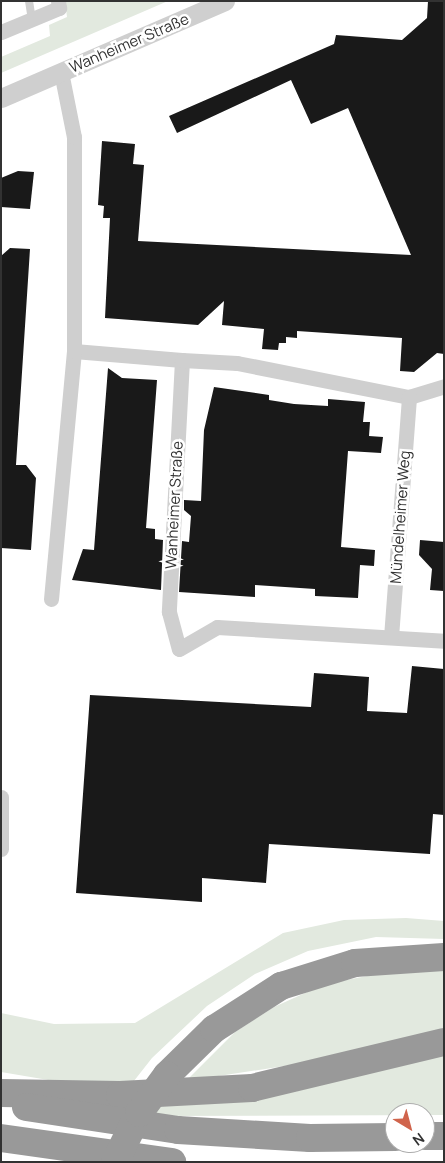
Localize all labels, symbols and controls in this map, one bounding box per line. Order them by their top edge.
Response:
street label: Wanheimer Straße [67,10,191,76]
street label: Wanheimer Straße [162,441,186,569]
street label: Mündelheimer Weg [386,450,414,584]
north arrow [385,1103,435,1153]
text: N [409,1129,428,1150]

